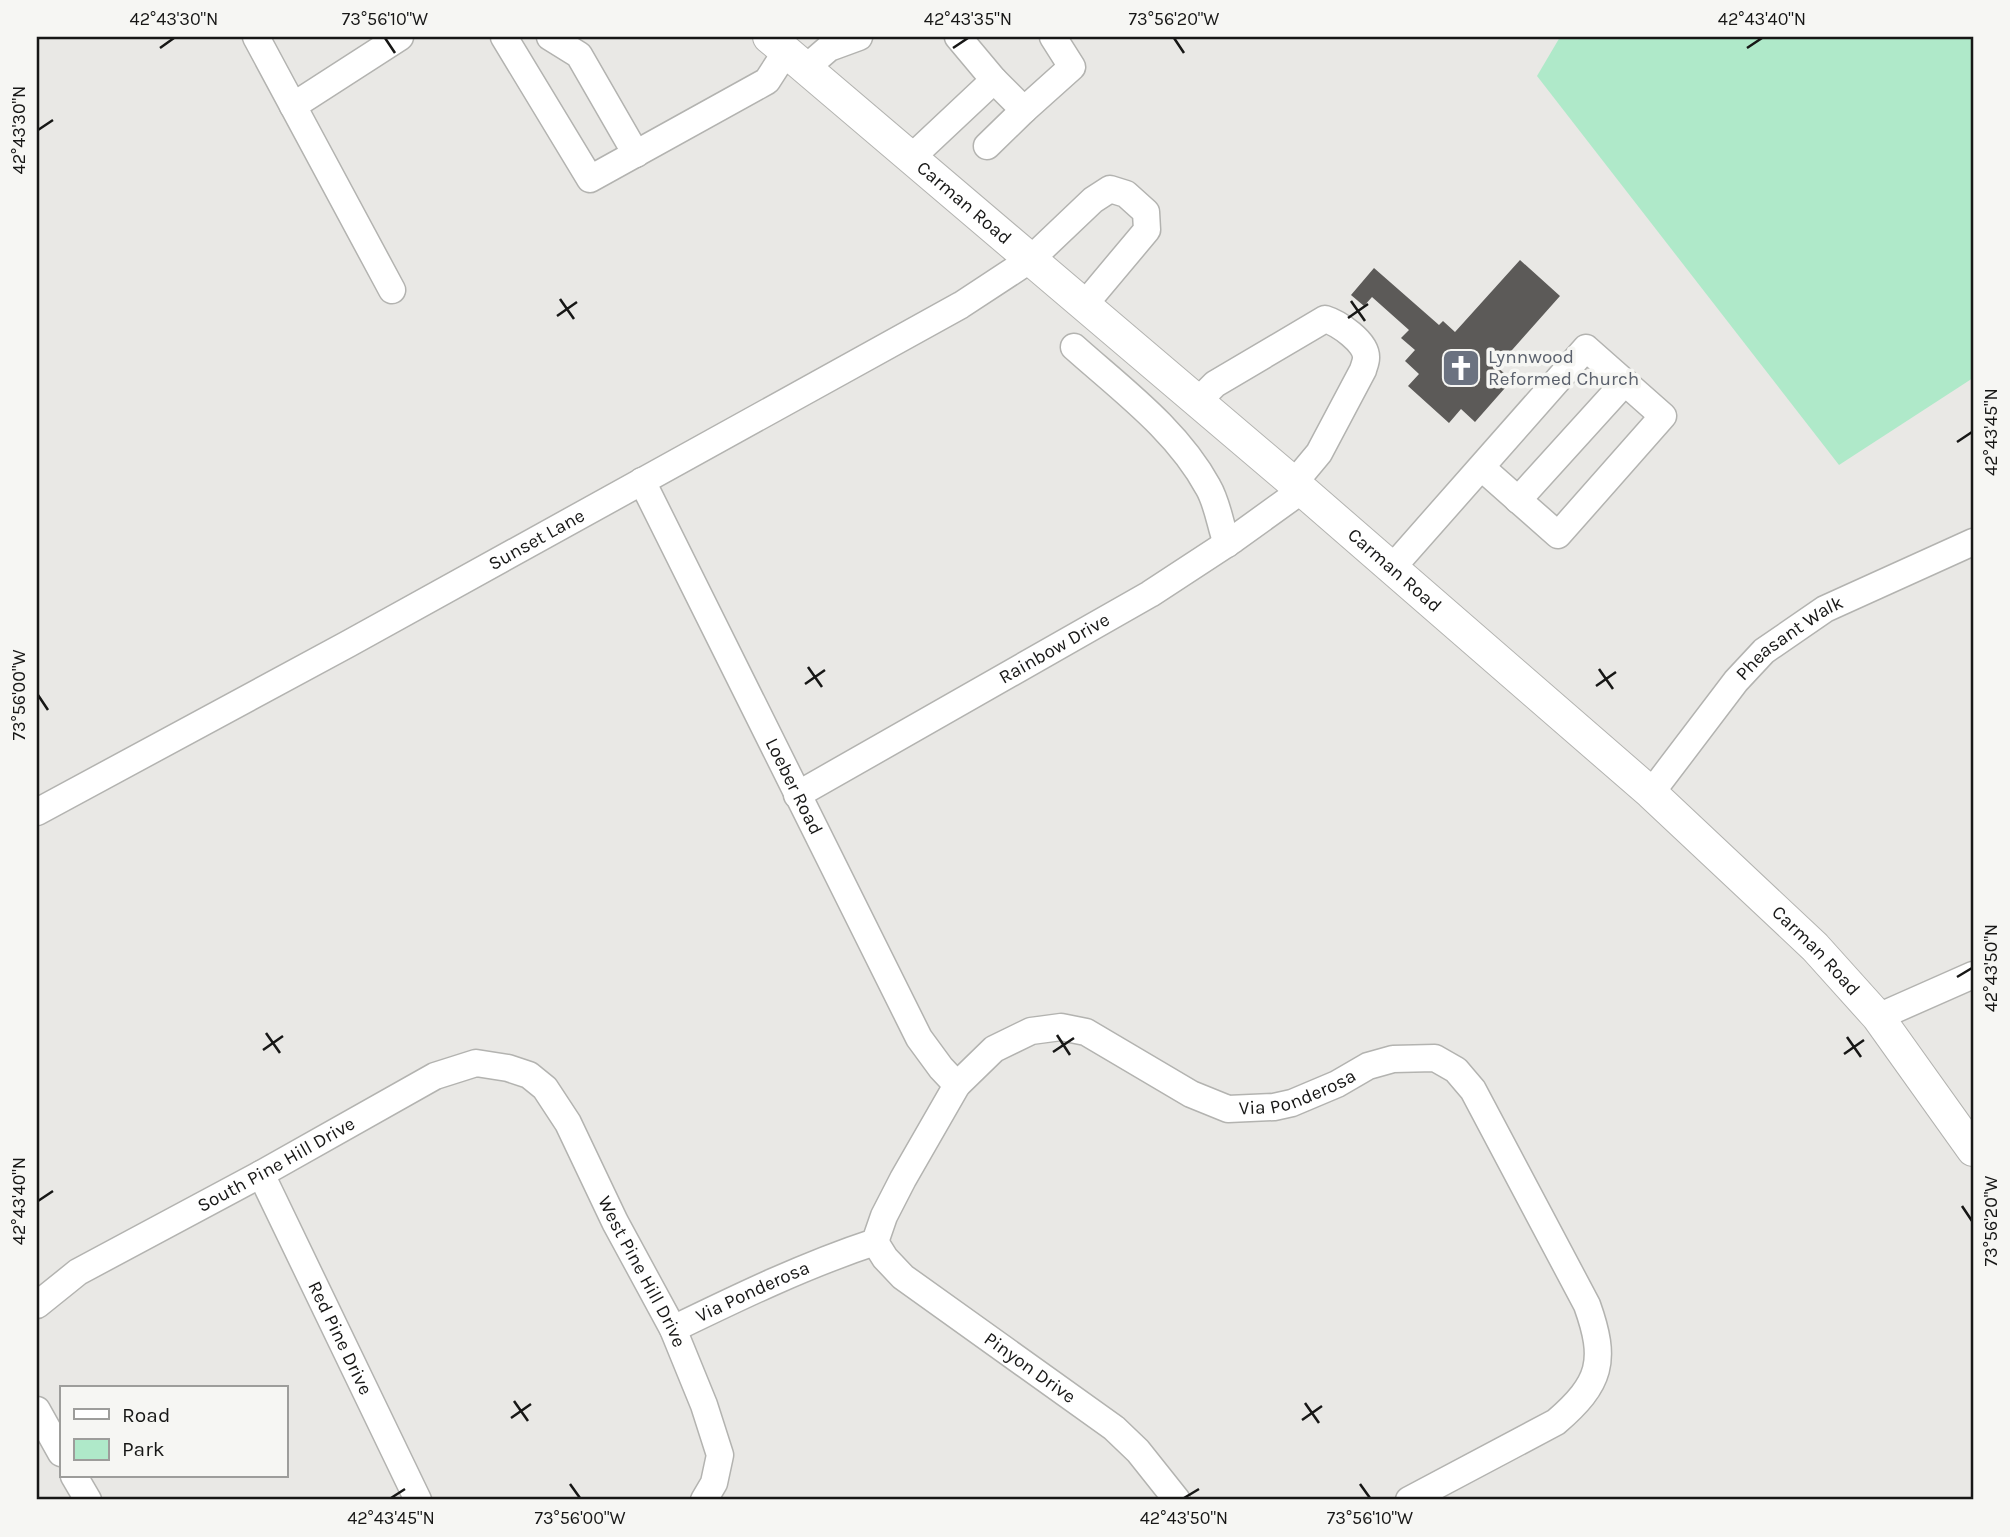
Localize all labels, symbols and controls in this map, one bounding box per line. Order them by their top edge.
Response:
text: 42°43'30"N [130,8,218,30]
text: 73°56'10"W [342,8,428,30]
text: 42°43'35"N [924,8,1012,30]
text: 73°56'20"W [1129,8,1219,30]
text: 42°43'40"N [1718,8,1806,30]
text: 42°43'30"N [8,86,30,174]
street label: Carman Road [912,157,1016,249]
place label: Lynnwood Reformed Church [1488,346,1639,390]
church icon: Lynnwood Reformed Church [1440,347,1482,389]
text: 42°43'45"N [1980,388,2002,476]
street label: Sunset Lane [485,504,589,575]
street label: Carman Road [1343,524,1446,617]
street label: Pheasant Walk [1731,591,1847,685]
street label: Rainbow Drive [995,608,1113,689]
text: 73°56'00"W [8,649,30,741]
street label: Loeber Road [761,734,827,838]
street label: Carman Road [1767,901,1865,1000]
text: 42°43'50"N [1980,924,2002,1012]
street label: Via Ponderosa [1238,1064,1360,1120]
street label: South Pine Hill Drive [194,1112,359,1217]
text: 42°43'40"N [8,1157,30,1245]
text: 73°56'20"W [1980,1176,2002,1266]
street label: West Pine Hill Drive [593,1193,690,1350]
street label: Via Ponderosa [692,1257,813,1327]
street label: Red Pine Drive [303,1278,377,1398]
street label: Pinyon Drive [980,1328,1080,1408]
legend [60,1386,287,1478]
text: Road [122,1403,170,1427]
text: Park [122,1437,165,1461]
text: 42°43'45"N [347,1507,435,1529]
text: 73°56'00"W [534,1507,626,1529]
text: 42°43'50"N [1140,1507,1228,1529]
text: 73°56'10"W [1327,1507,1413,1529]

